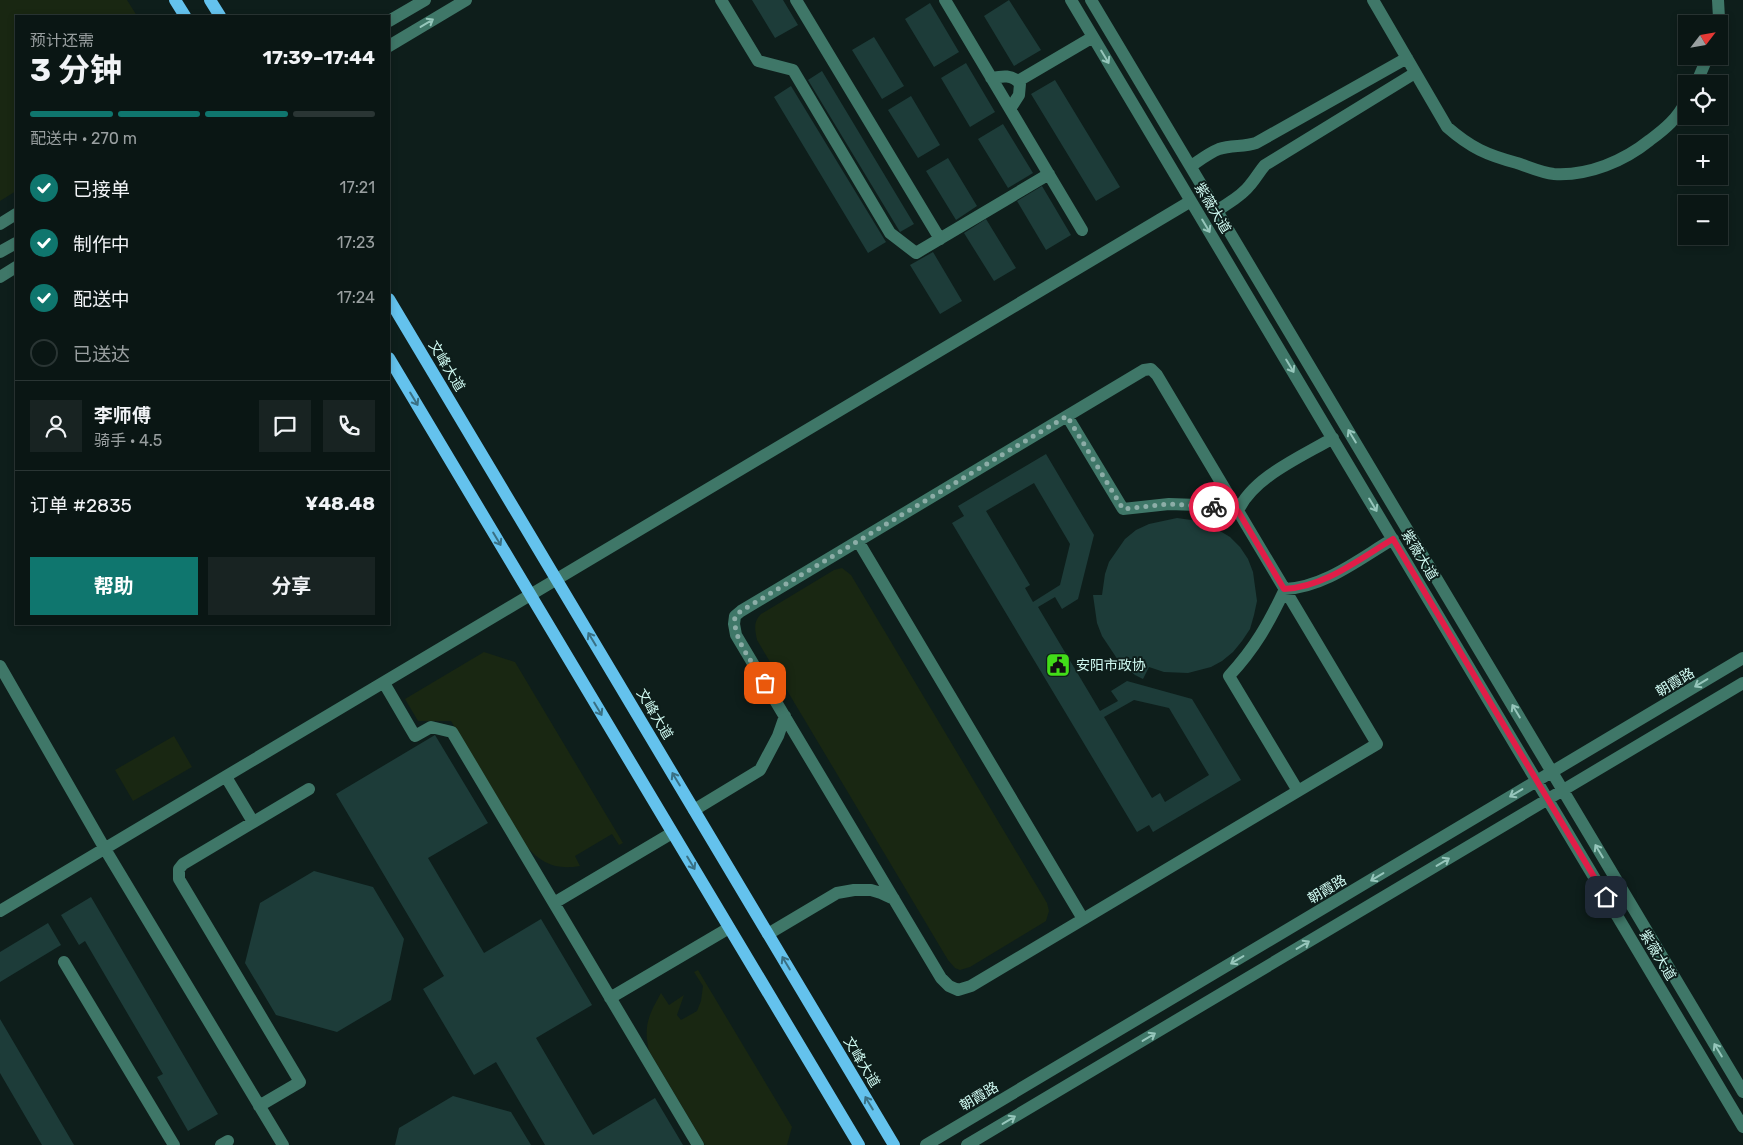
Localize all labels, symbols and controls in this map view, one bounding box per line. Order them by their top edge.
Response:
north arrow [1678,15,1728,65]
map controls [1678,15,1728,245]
one-way arrow [420,17,434,27]
text: 预计还需 [30,31,94,50]
text: 17:39–17:44 [262,46,375,69]
one-way arrow [1101,49,1111,63]
text: 3 分钟 [30,51,122,89]
button: locate [1678,75,1728,125]
text: 配送中 · 270 m [30,129,137,148]
button: + [1678,135,1728,185]
icon: check [30,174,58,202]
text: 已接单 [73,178,130,201]
text: 17:21 [340,178,375,197]
street label: 紫薇大道 [1191,180,1234,237]
button: − [1678,195,1728,245]
one-way arrow [1202,219,1212,233]
icon: check [30,229,58,257]
text: 制作中 [73,233,130,256]
text: 17:23 [337,233,375,252]
icon: check [30,284,58,312]
text: 配送中 [73,288,130,311]
text: 17:24 [337,288,375,307]
street label: 文峰大道 [425,338,468,395]
text: 已送达 [73,343,130,366]
one-way arrow [1285,358,1295,372]
one-way arrow [409,392,419,406]
button: person [30,400,82,452]
button: chat [259,400,311,452]
button: phone [323,400,375,452]
text: 李师傅 [94,404,151,427]
one-way arrow [1346,430,1356,444]
text: 骑手 · 4.5 [94,431,162,450]
courier [1189,482,1239,532]
text: ¥48.48 [305,492,375,515]
icon: bike [1200,493,1228,521]
text: 订单 #2835 [30,494,132,517]
one-way arrow [1368,498,1378,512]
street label: 紫薇大道 [1398,527,1441,584]
one-way arrow [493,531,503,545]
button: 帮助 [30,557,198,615]
button: 分享 [208,557,375,615]
one-way arrow [587,633,597,647]
public building icon: 安阳市政协 [1045,652,1071,678]
place label: 安阳市政协 [1076,657,1146,674]
pin [744,662,786,704]
street label: 朝霞路 [1653,664,1698,701]
icon: bag [751,669,779,697]
one-way arrow [1695,679,1709,689]
street label: 文峰大道 [633,686,676,743]
one-way arrow [594,701,604,715]
one-way arrow [1510,704,1520,718]
one-way arrow [670,772,680,786]
one-way arrow [1510,789,1524,799]
one-way arrow [1594,844,1604,858]
one-way arrow [686,856,696,870]
one-way arrow [1435,856,1449,866]
street label: 朝霞路 [1305,871,1350,908]
one-way arrow [1370,872,1384,882]
pin [1585,876,1627,918]
icon: home [1592,883,1620,911]
street label: 紫薇大道 [1636,927,1679,984]
one-way arrow [1296,939,1310,949]
one-way arrow [1231,955,1245,965]
one-way arrow [780,957,790,971]
one-way arrow [1141,1031,1155,1041]
street label: 文峰大道 [840,1034,883,1091]
one-way arrow [1713,1044,1723,1058]
street label: 朝霞路 [957,1078,1002,1115]
one-way arrow [863,1097,873,1111]
one-way arrow [1002,1115,1016,1125]

